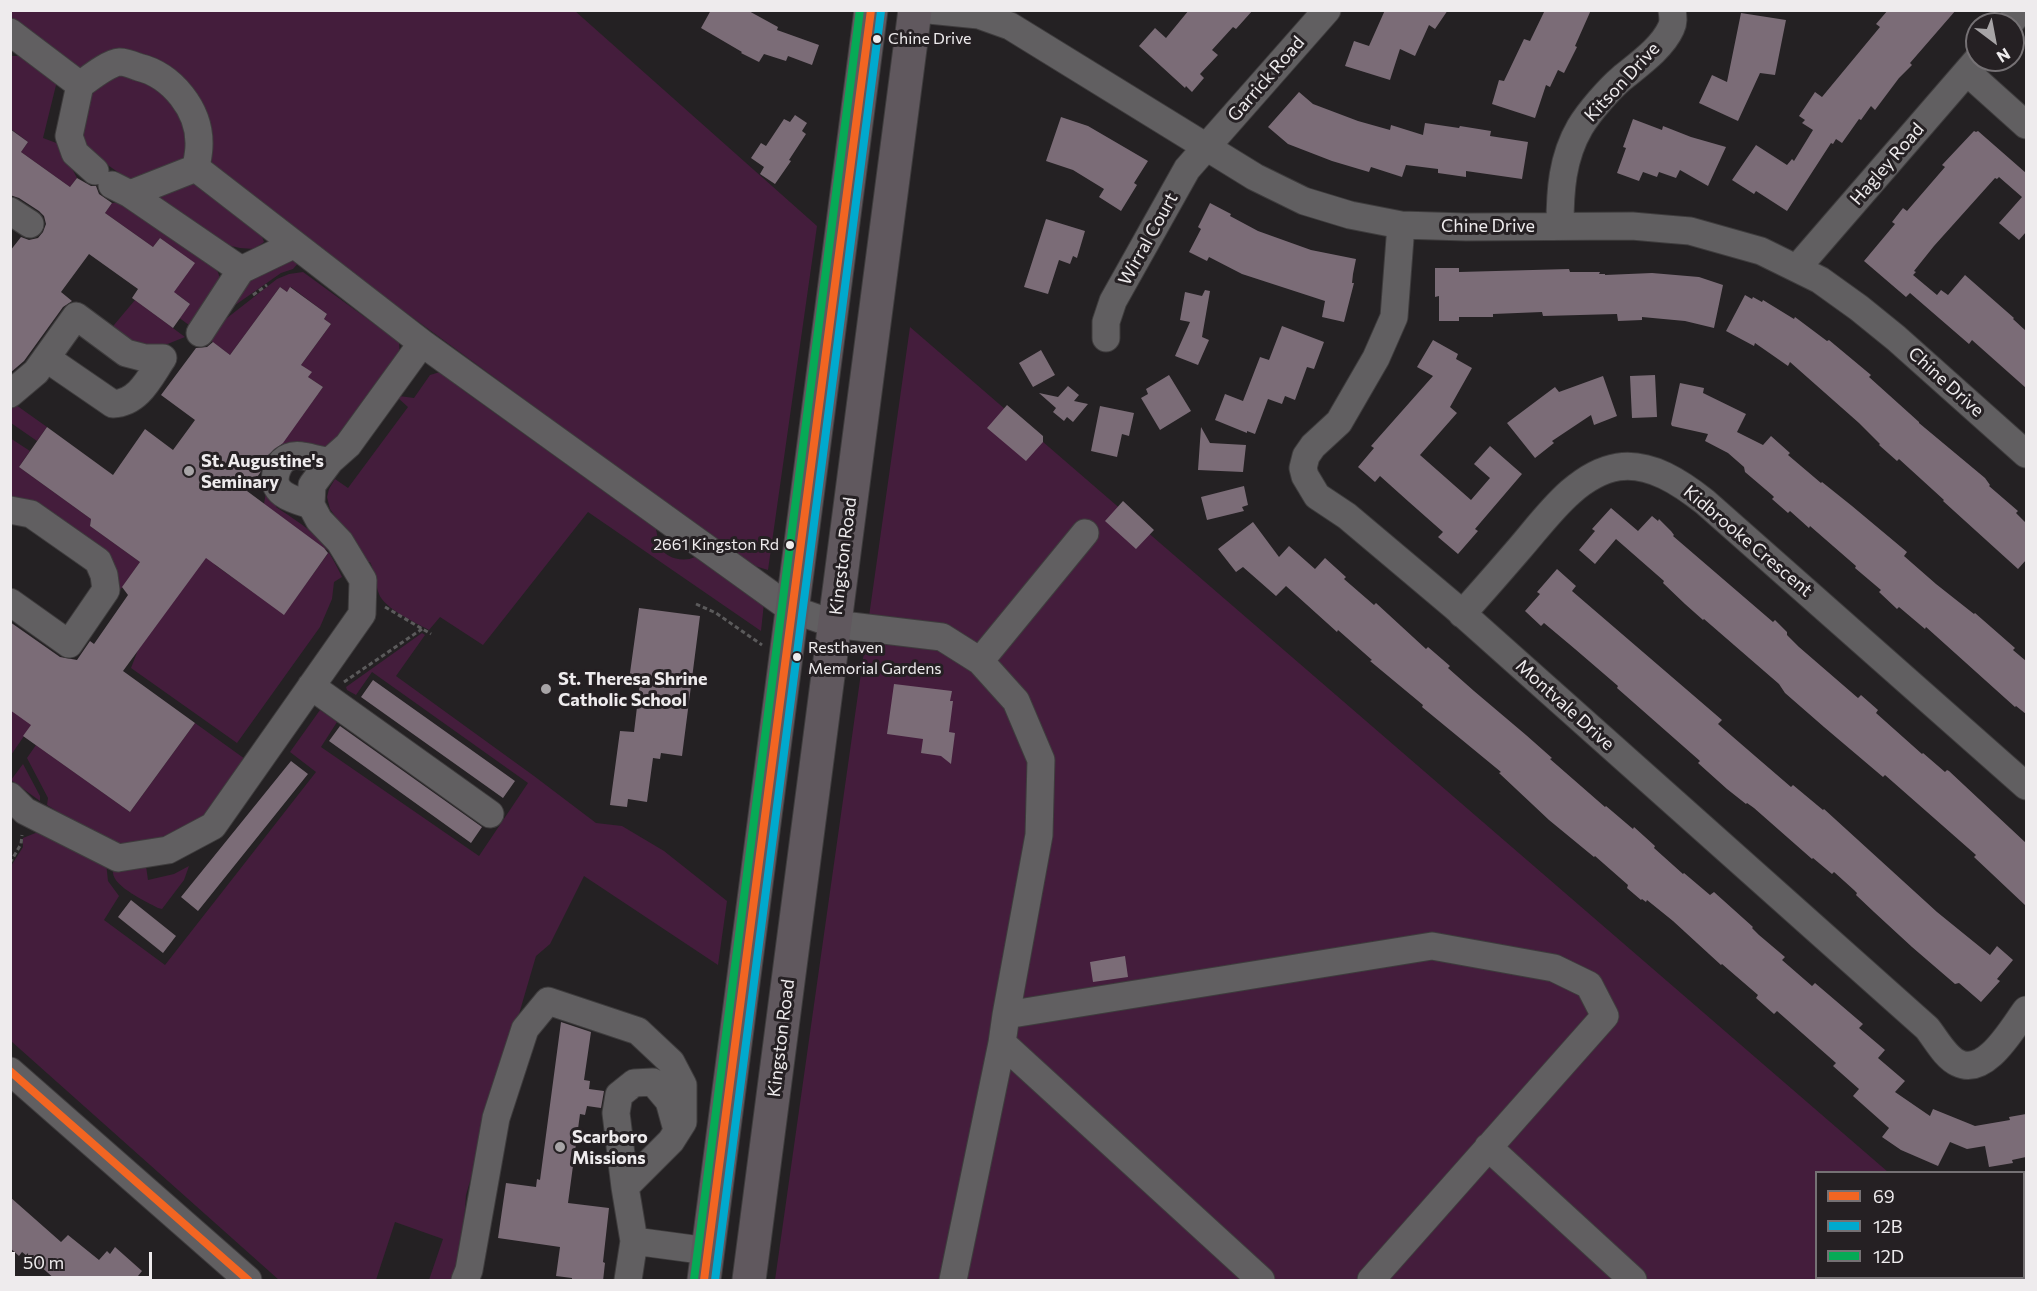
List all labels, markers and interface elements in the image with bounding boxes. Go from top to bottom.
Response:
north arrow [1965,12,2025,72]
place label: Chine Drive [888,29,972,49]
street label: Garrick Road [1223,32,1309,126]
marker: Chine Drive [871,33,883,45]
street label: Kitson Drive [1580,38,1664,126]
text: N [1994,45,2014,67]
street label: Hagley Road [1846,119,1928,209]
street label: Wirral Court [1114,189,1182,289]
street label: Chine Drive [1441,215,1535,237]
street label: Chine Drive [1904,343,1988,421]
place label: St. Augustine's Seminary [201,450,324,492]
marker: St. Augustine's Seminary [182,464,196,478]
street label: Kidbrooke Crescent [1679,481,1817,601]
street label: Kingston Road [825,496,861,616]
place label: 2661 Kingston Rd [653,535,779,555]
marker: 2661 Kingston Rd [784,539,796,551]
place label: Resthaven Memorial Gardens [808,638,942,676]
marker: Resthaven Memorial Gardens [791,651,803,663]
street label: Montvale Drive [1511,655,1619,755]
place label: St. Theresa Shrine Catholic School [558,668,707,710]
marker: St. Theresa Shrine Catholic School [539,682,553,696]
street label: Kingston Road [763,978,799,1098]
place label: Scarboro Missions [572,1126,648,1168]
marker: Scarboro Missions [553,1140,567,1154]
legend [1815,1171,2025,1279]
text: 69 [1873,1185,1895,1207]
text: 12B [1873,1215,1902,1237]
scale bar [15,1240,154,1278]
text: 12D [1873,1245,1904,1267]
text: 50 m [23,1251,64,1273]

